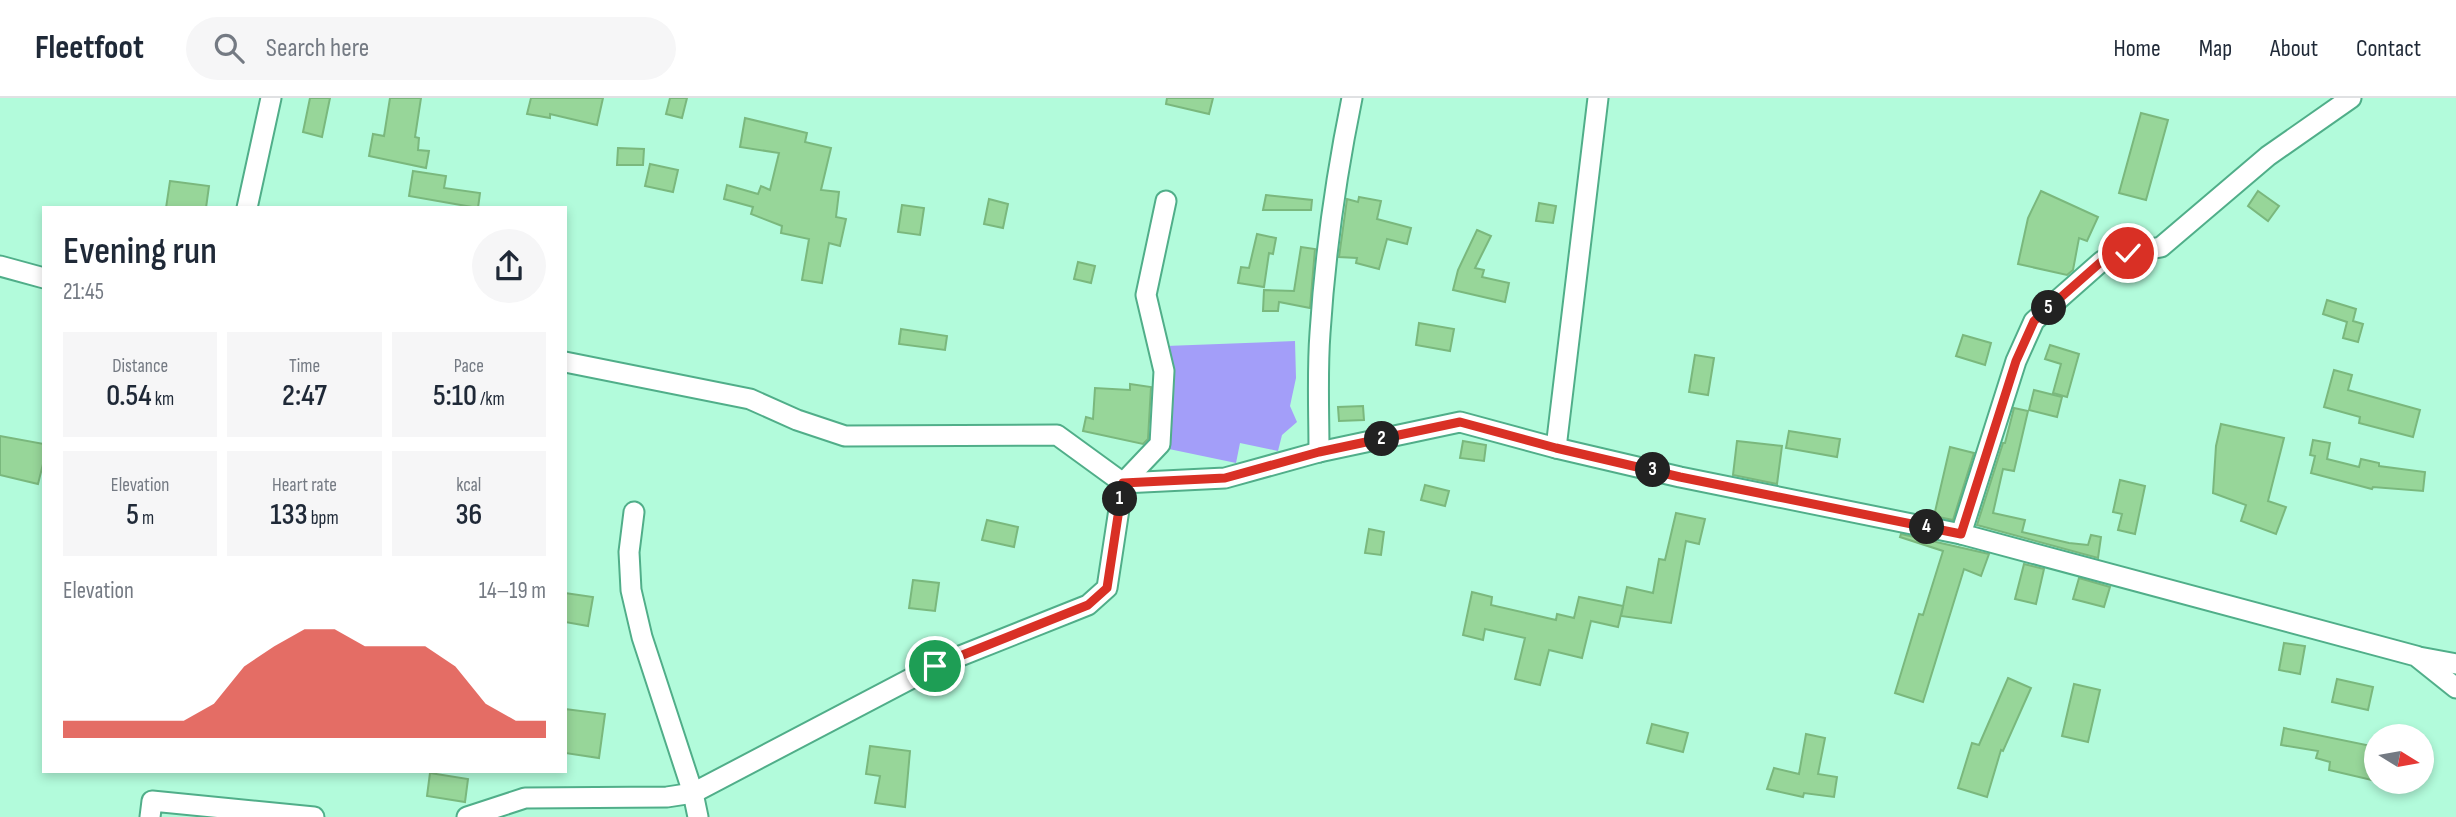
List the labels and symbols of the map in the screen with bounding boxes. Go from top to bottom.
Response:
pin [2098,223,2158,283]
pin: 5 [2032,290,2066,326]
pin: 2 [1364,422,1400,456]
pin: 3 [1636,452,1670,488]
pin: 1 [1102,482,1138,516]
pin: 4 [1910,510,1944,544]
pin [905,636,965,696]
north arrow [2364,724,2434,794]

